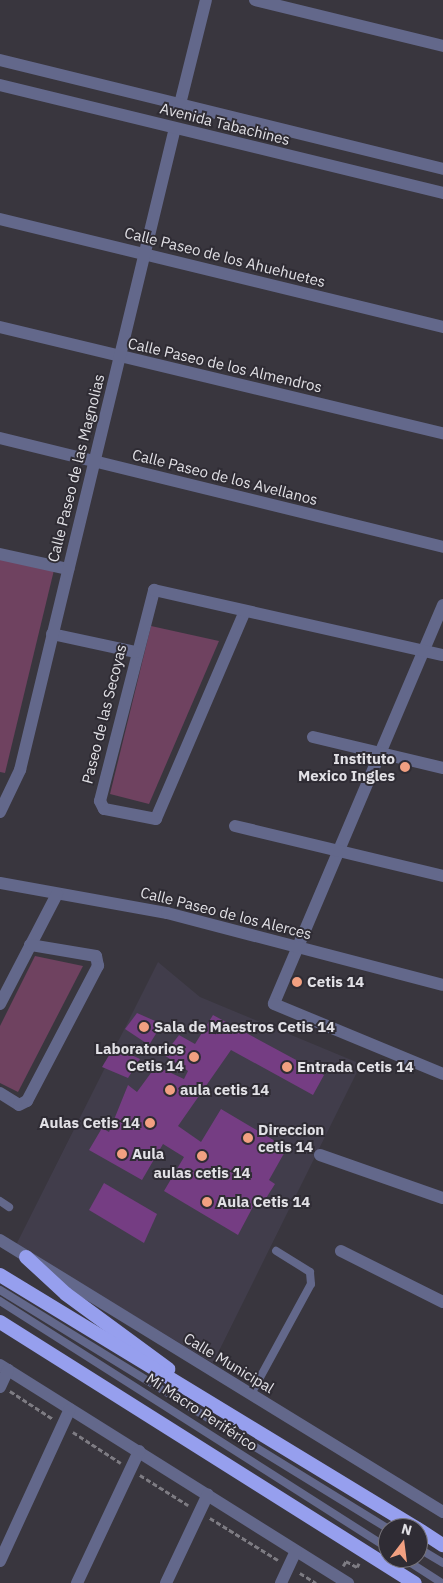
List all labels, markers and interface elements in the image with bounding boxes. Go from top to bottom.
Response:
street label: Avenida Tabachines [158,99,292,149]
street label: Calle Paseo de los Ahuehuetes [123,223,327,291]
street label: Calle Paseo de los Almendros [126,334,324,396]
street label: Calle Paseo de las Magnolias [44,372,108,564]
street label: Calle Paseo de los Avellanos [130,445,320,509]
street label: Paseo de las Secoyas [78,642,130,786]
place label: Instituto Mexico Ingles [298,749,395,784]
marker: Instituto Mexico Ingles [399,761,411,773]
street label: Calle Paseo de los Alerces [139,883,313,943]
place label: Cetis 14 [307,973,364,991]
marker: Cetis 14 [291,976,303,988]
place label: Sala de Maestros Cetis 14 [154,1018,335,1036]
marker: Sala de Maestros Cetis 14 [138,1021,150,1033]
place label: Laboratorios Cetis 14 [95,1039,184,1074]
marker: Laboratorios Cetis 14 [188,1051,200,1063]
place label: Entrada Cetis 14 [297,1058,414,1076]
marker: Entrada Cetis 14 [281,1061,293,1073]
place label: aula cetis 14 [180,1081,269,1099]
marker: aula cetis 14 [164,1084,176,1096]
place label: Aulas Cetis 14 [39,1114,140,1132]
marker: Aulas Cetis 14 [144,1117,156,1129]
place label: Direccion cetis 14 [258,1120,324,1155]
marker: Direccion cetis 14 [242,1132,254,1144]
place label: Aula [132,1145,164,1163]
marker: Aula [116,1148,128,1160]
marker: aulas cetis 14 [196,1150,208,1162]
place label: aulas cetis 14 [154,1164,250,1182]
place label: Aula Cetis 14 [217,1193,310,1211]
marker: Aula Cetis 14 [201,1196,213,1208]
street label: Calle Municipal [181,1329,277,1397]
street label: Mi Macro Periférico [143,1369,261,1455]
north arrow [378,1518,428,1568]
text: N [399,1519,414,1539]

